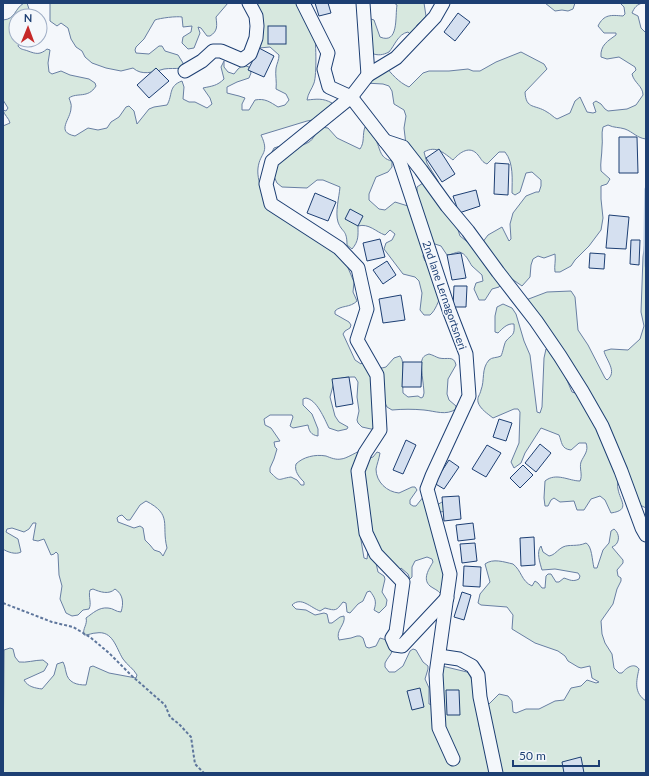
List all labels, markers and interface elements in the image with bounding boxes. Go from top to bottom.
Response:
north arrow [8,8,48,48]
text: N [24,11,33,24]
street label: 2nd lane Lernagortsneri [420,239,470,351]
scale bar [513,742,599,768]
text: 50 m [519,748,546,763]

